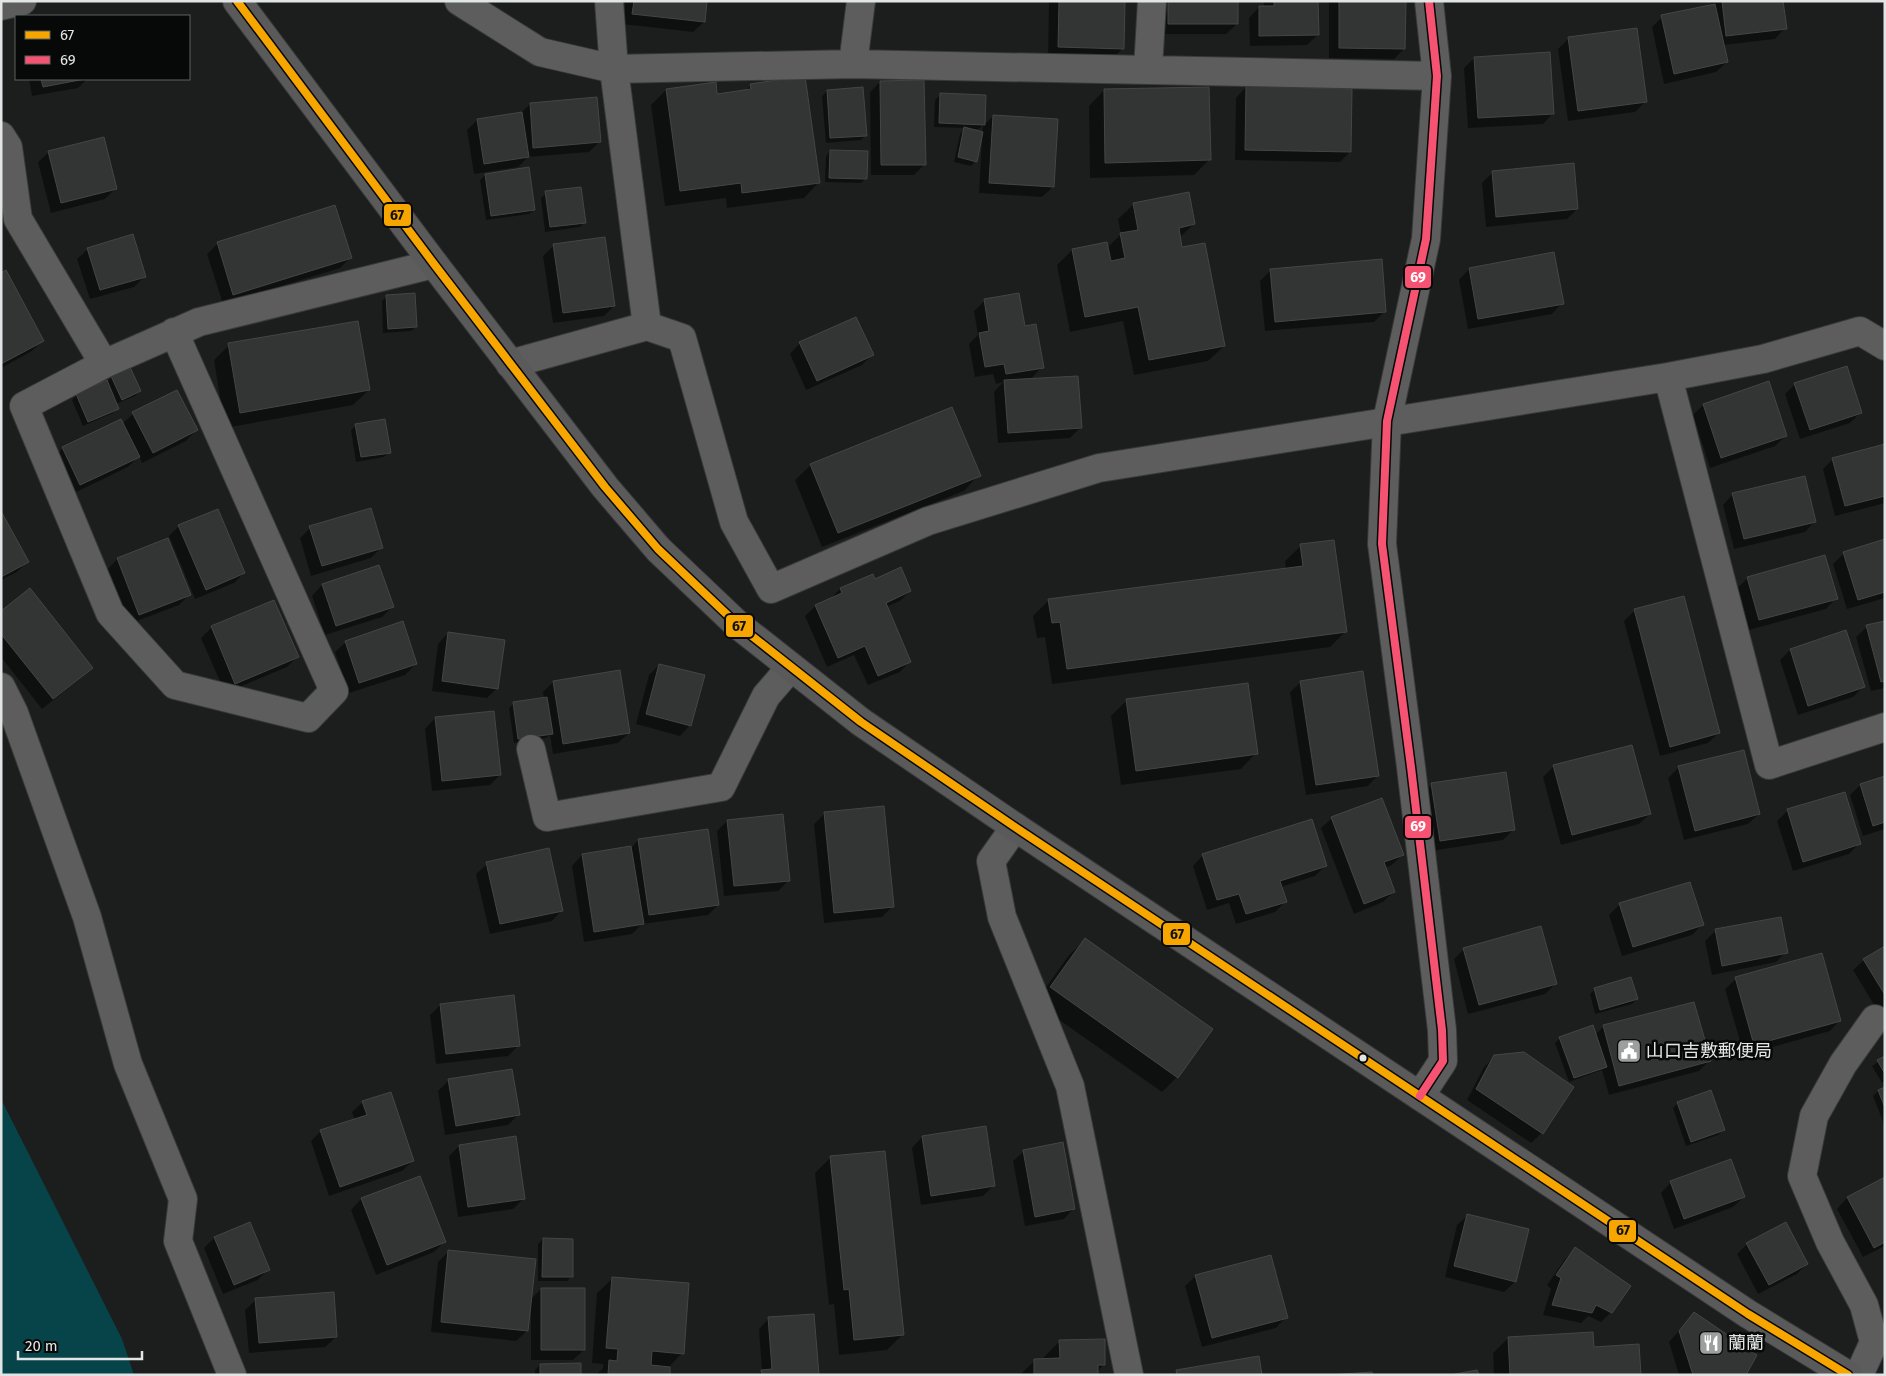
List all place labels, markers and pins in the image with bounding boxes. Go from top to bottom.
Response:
public building icon: 山口吉敷郵便局 [1616,1038,1642,1064]
place label: 山口吉敷郵便局 [1646,1040,1772,1062]
unlabelled marker [1358,1053,1368,1063]
restaurant icon: 蘭蘭 [1698,1330,1724,1356]
place label: 蘭蘭 [1728,1332,1764,1354]

